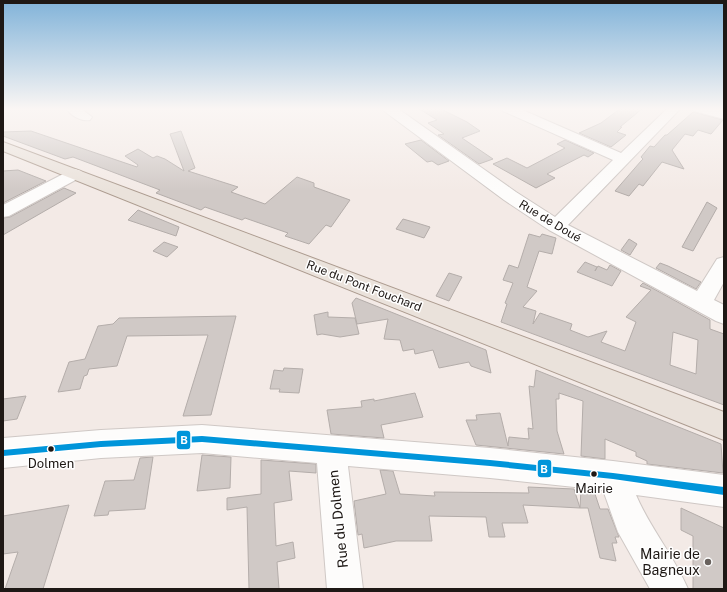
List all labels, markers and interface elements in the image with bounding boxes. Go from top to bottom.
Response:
street label: Rue de Doué [516,197,584,245]
street label: Rue du Pont Fouchard [304,258,424,314]
line badge: B [176,430,191,450]
text: B [180,434,188,446]
marker: Dolmen [46,444,56,454]
place label: Dolmen [28,456,74,471]
line badge: B [537,459,552,478]
text: B [540,463,548,475]
street label: Rue du Dolmen [325,469,351,569]
marker: Mairie [589,469,599,479]
place label: Mairie [575,481,613,496]
place label: Mairie de Bagneux [640,546,700,578]
marker: Mairie de Bagneux [703,557,713,567]

